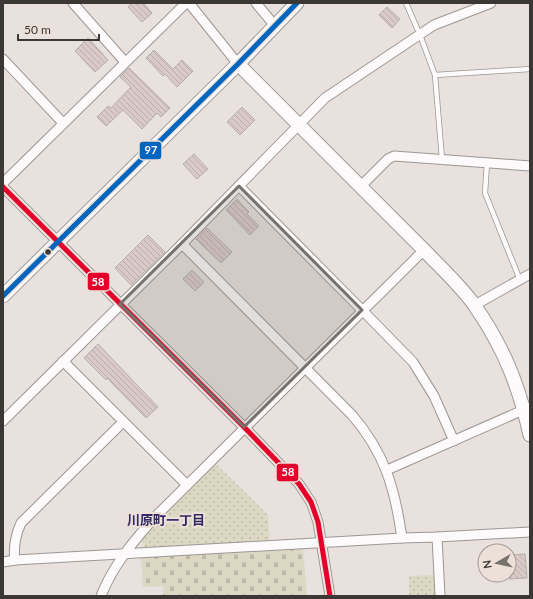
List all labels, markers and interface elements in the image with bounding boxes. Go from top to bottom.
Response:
scale bar [18,16,99,42]
text: 50 m [24,22,51,37]
line badge: 97 [139,141,162,160]
text: 97 [145,143,157,156]
unlabelled marker [43,247,53,257]
line badge: 58 [87,272,110,291]
text: 58 [92,275,104,288]
line badge: 58 [276,463,299,482]
text: 58 [282,465,294,478]
district label: 川原町一丁目 [127,512,205,528]
north arrow [477,543,517,583]
text: N [480,559,494,570]

